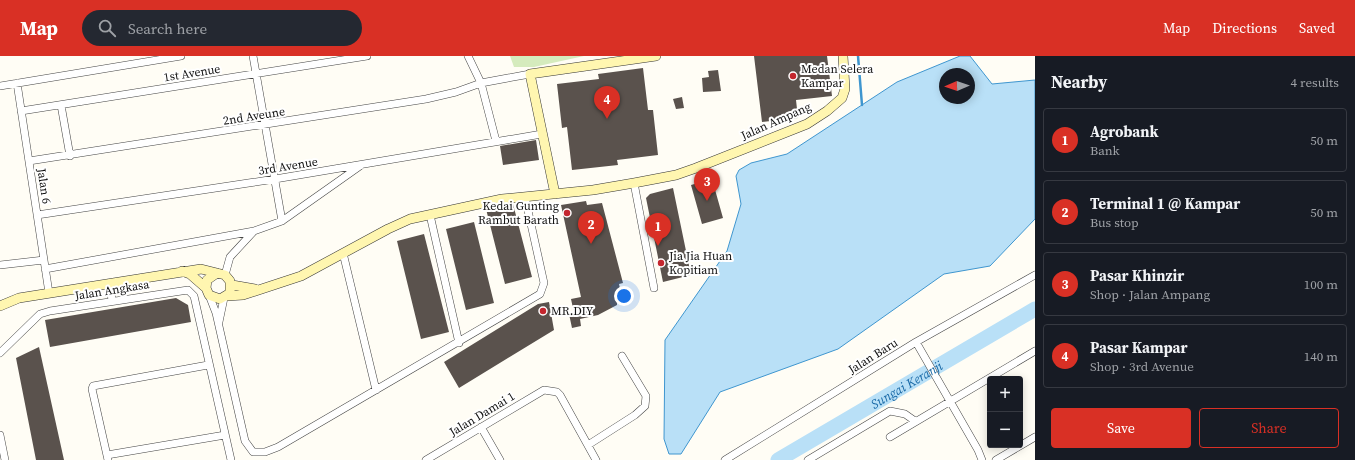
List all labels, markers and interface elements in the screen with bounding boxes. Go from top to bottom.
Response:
search box [82,10,362,46]
text: Map [20,15,58,41]
icon: search [96,17,118,39]
text: Search here [128,18,207,39]
text: Map [1163,18,1190,38]
text: Directions [1212,18,1277,38]
text: Saved [1299,18,1335,38]
street label: 1st Avenue [162,61,222,85]
place label: Medan Selera Kampar [801,61,874,91]
north arrow [939,68,975,104]
text: Nearby [1051,70,1107,94]
marker: Medan Selera Kampar [788,71,798,81]
text: 4 results [1291,74,1339,91]
pin: 4 [594,86,620,119]
street label: Jalan Ampang [738,98,814,144]
street label: 2nd Aveune [222,103,286,129]
text: Agrobank [1090,121,1159,142]
text: 1 [1061,132,1069,149]
text: 50 m [1310,132,1338,149]
text: Bank [1090,142,1120,159]
street label: 3rd Avenue [257,153,319,179]
street label: Jalan 6 [33,166,55,205]
pin: 3 [694,168,720,201]
text: Terminal 1 @ Kampar [1090,193,1240,214]
place label: Kedai Gunting Rambut Barath [478,198,559,228]
text: 2 [1061,204,1069,221]
text: 50 m [1310,204,1338,221]
marker: Kedai Gunting Rambut Barath [562,208,572,218]
pin: 2 [578,211,604,244]
pin: 1 [645,213,671,246]
text: Bus stop [1090,214,1139,231]
place label: Jia Jia Huan Kopitiam [668,248,732,278]
marker: Jia Jia Huan Kopitiam [656,258,666,268]
text: Pasar Khinzir [1090,265,1184,286]
street label: Jalan Angkasa [73,276,151,304]
text: 3 [1061,276,1069,293]
text: 100 m [1304,276,1338,293]
your location [614,286,634,306]
text: Shop · Jalan Ampang [1090,286,1210,303]
place label: MR.DIY [551,303,594,319]
marker: MR.DIY [538,306,548,316]
street label: Jalan Baru [844,335,901,378]
text: Pasar Kampar [1090,337,1187,358]
text: 4 [1061,348,1069,365]
text: 140 m [1304,348,1338,365]
water label: Sungai Keranji [867,357,946,412]
text: Shop · 3rd Avenue [1090,358,1194,375]
map controls [987,376,1023,448]
button: + [987,376,1023,412]
street label: Jalan Damai 1 [445,388,518,440]
button: Save [1051,408,1191,448]
button: Share [1199,408,1339,448]
button: − [987,412,1023,448]

